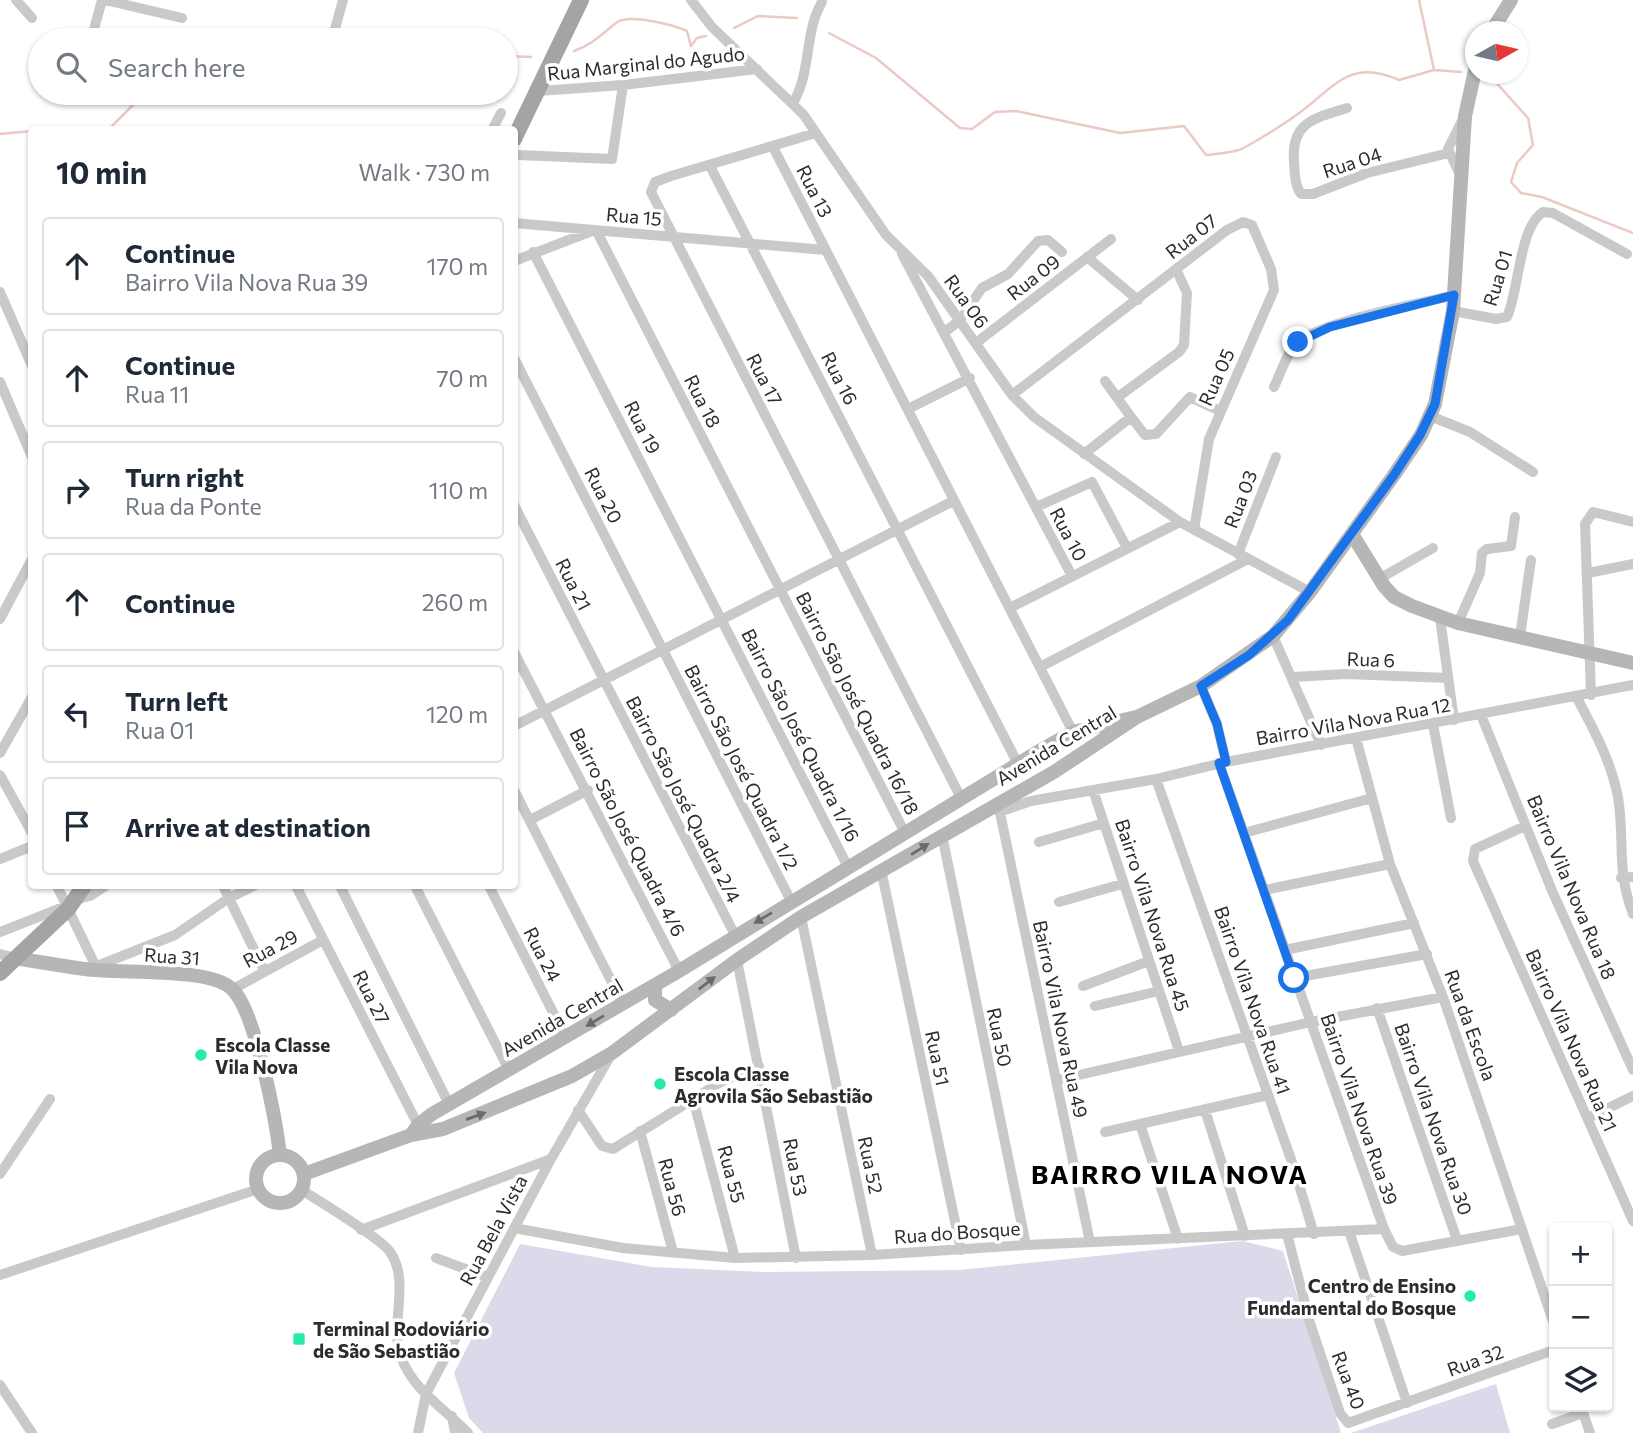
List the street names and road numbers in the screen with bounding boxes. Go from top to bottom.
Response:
street label: Rua Marginal do Agudo [546,41,746,85]
street label: Rua 04 [1320,142,1384,182]
street label: Rua 13 [792,161,838,221]
street label: Rua 15 [605,202,663,230]
street label: Rua 07 [1161,209,1221,263]
street label: Rua 01 [1478,247,1516,309]
street label: Rua 09 [1002,249,1064,305]
street label: Rua 06 [940,270,994,332]
street label: Rua 05 [1193,345,1239,409]
street label: Rua 16 [817,348,863,408]
street label: Rua 17 [742,349,788,409]
street label: Rua 18 [680,371,726,431]
street label: Rua 19 [620,397,666,457]
street label: Rua 20 [580,463,628,527]
street label: Rua 03 [1219,467,1261,531]
street label: Rua 10 [1045,503,1093,565]
street label: Rua 21 [551,554,597,614]
street label: Bairro São José Quadra 16/18 [792,588,924,818]
street label: Bairro São José Quadra 1/16 [737,625,865,845]
street label: Rua 6 [1346,647,1396,671]
street label: Bairro São José Quadra 1/2 [680,661,804,873]
street label: Bairro São José Quadra 2/4 [622,692,746,906]
street label: Bairro Vila Nova Rua 12 [1254,693,1452,749]
street label: Avenida Central [992,700,1120,790]
street label: Bairro São José Quadra 4/6 [565,724,691,940]
street label: Bairro Vila Nova Rua 18 [1523,791,1621,983]
street label: Bairro Vila Nova Rua 45 [1111,816,1195,1014]
street label: Bairro Vila Nova Rua 41 [1210,903,1296,1097]
street label: Bairro Vila Nova Rua 49 [1029,918,1093,1120]
street label: Rua 24 [519,923,567,985]
street label: Rua 29 [239,924,301,972]
street label: Rua 31 [143,943,201,969]
street label: Bairro Vila Nova Rua 21 [1521,945,1623,1135]
street label: Rua 27 [349,966,395,1028]
street label: Rua da Escola [1440,966,1502,1084]
street label: Avenida Central [497,973,627,1061]
street label: Rua 50 [982,1005,1018,1069]
street label: Bairro Vila Nova Rua 39 [1316,1010,1404,1208]
street label: Bairro Vila Nova Rua 30 [1390,1020,1478,1218]
street label: Rua 51 [921,1028,955,1088]
street label: Rua 52 [854,1134,888,1196]
street label: Rua 53 [779,1136,813,1198]
street label: Rua 55 [713,1143,751,1205]
street label: Rua 56 [654,1155,692,1219]
street label: Rua Bela Vista [454,1171,532,1289]
street label: Rua do Bosque [893,1216,1021,1248]
street label: Rua 32 [1444,1339,1506,1381]
street label: Rua 40 [1327,1348,1371,1412]

